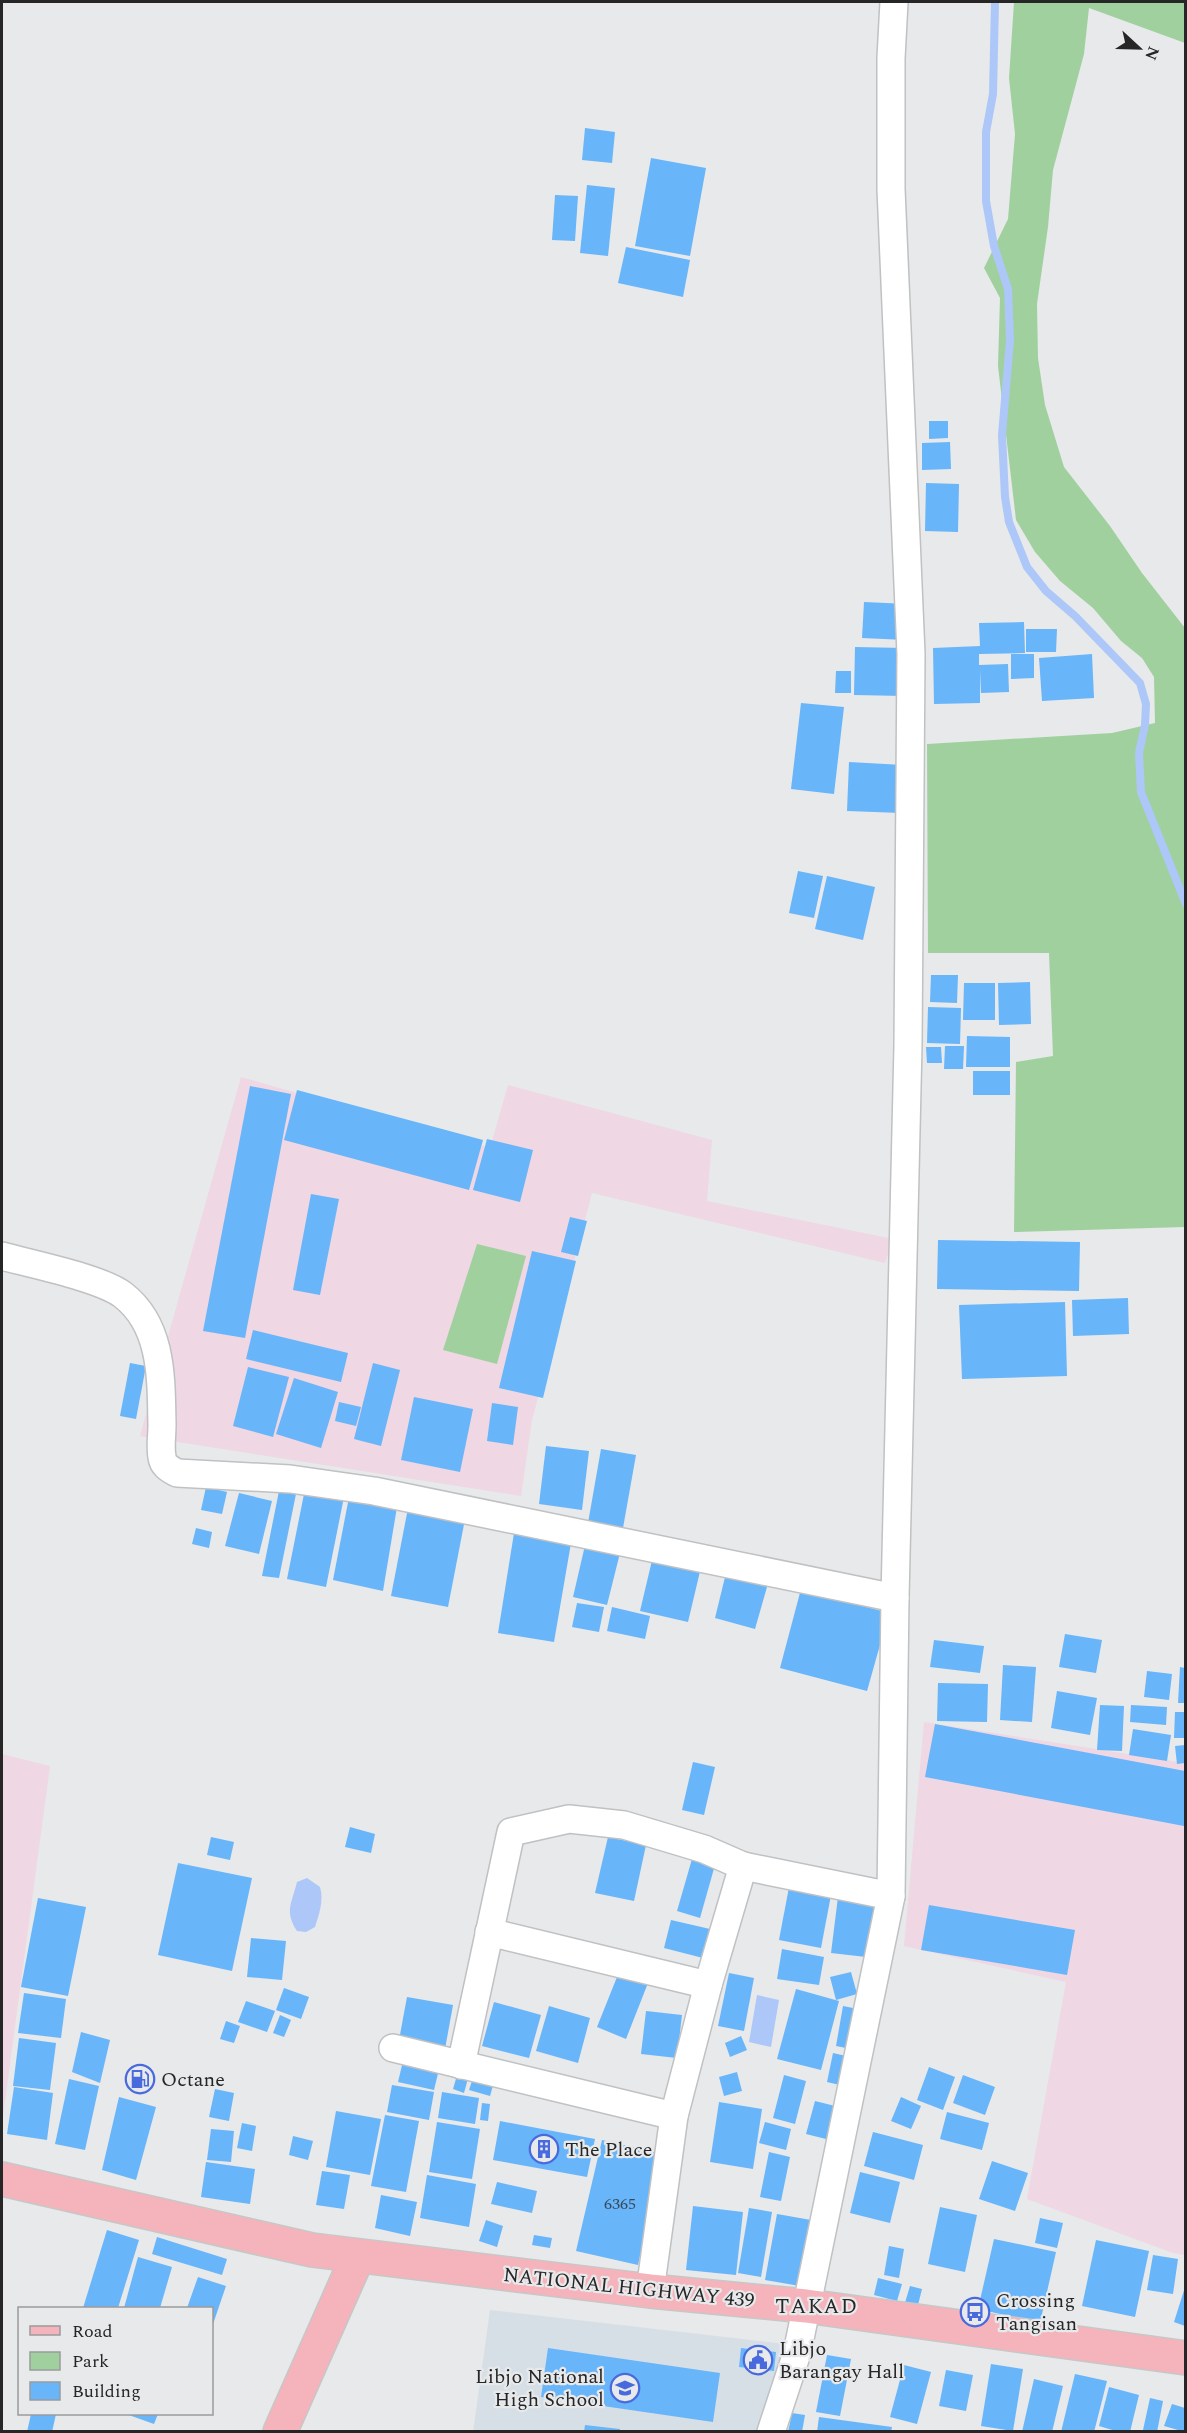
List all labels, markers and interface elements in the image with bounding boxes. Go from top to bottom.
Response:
north arrow [1109,18,1169,78]
text: N [1138,43,1166,64]
fuel station icon: Octane [124,2063,156,2095]
place label: Octane [161,2065,225,2095]
building icon: The Place [528,2133,560,2165]
place label: The Place [565,2135,652,2165]
house number: 6365 [604,2192,636,2216]
street label: NATIONAL HIGHWAY 439 [502,2260,756,2316]
place label: Crossing Tangisan [996,2286,1077,2339]
district label: TAKAD [775,2291,859,2323]
bus stop icon: Crossing Tangisan [959,2296,991,2328]
legend [18,2307,213,2415]
text: Road [72,2318,113,2345]
place label: Libjo Barangay Hall [779,2334,904,2387]
public building icon: Libjo Barangay Hall [742,2344,774,2376]
text: Park [72,2348,109,2375]
place label: Libjo National High School [475,2362,604,2415]
school or university icon: Libjo National High School [609,2372,641,2404]
text: Building [72,2378,141,2405]

